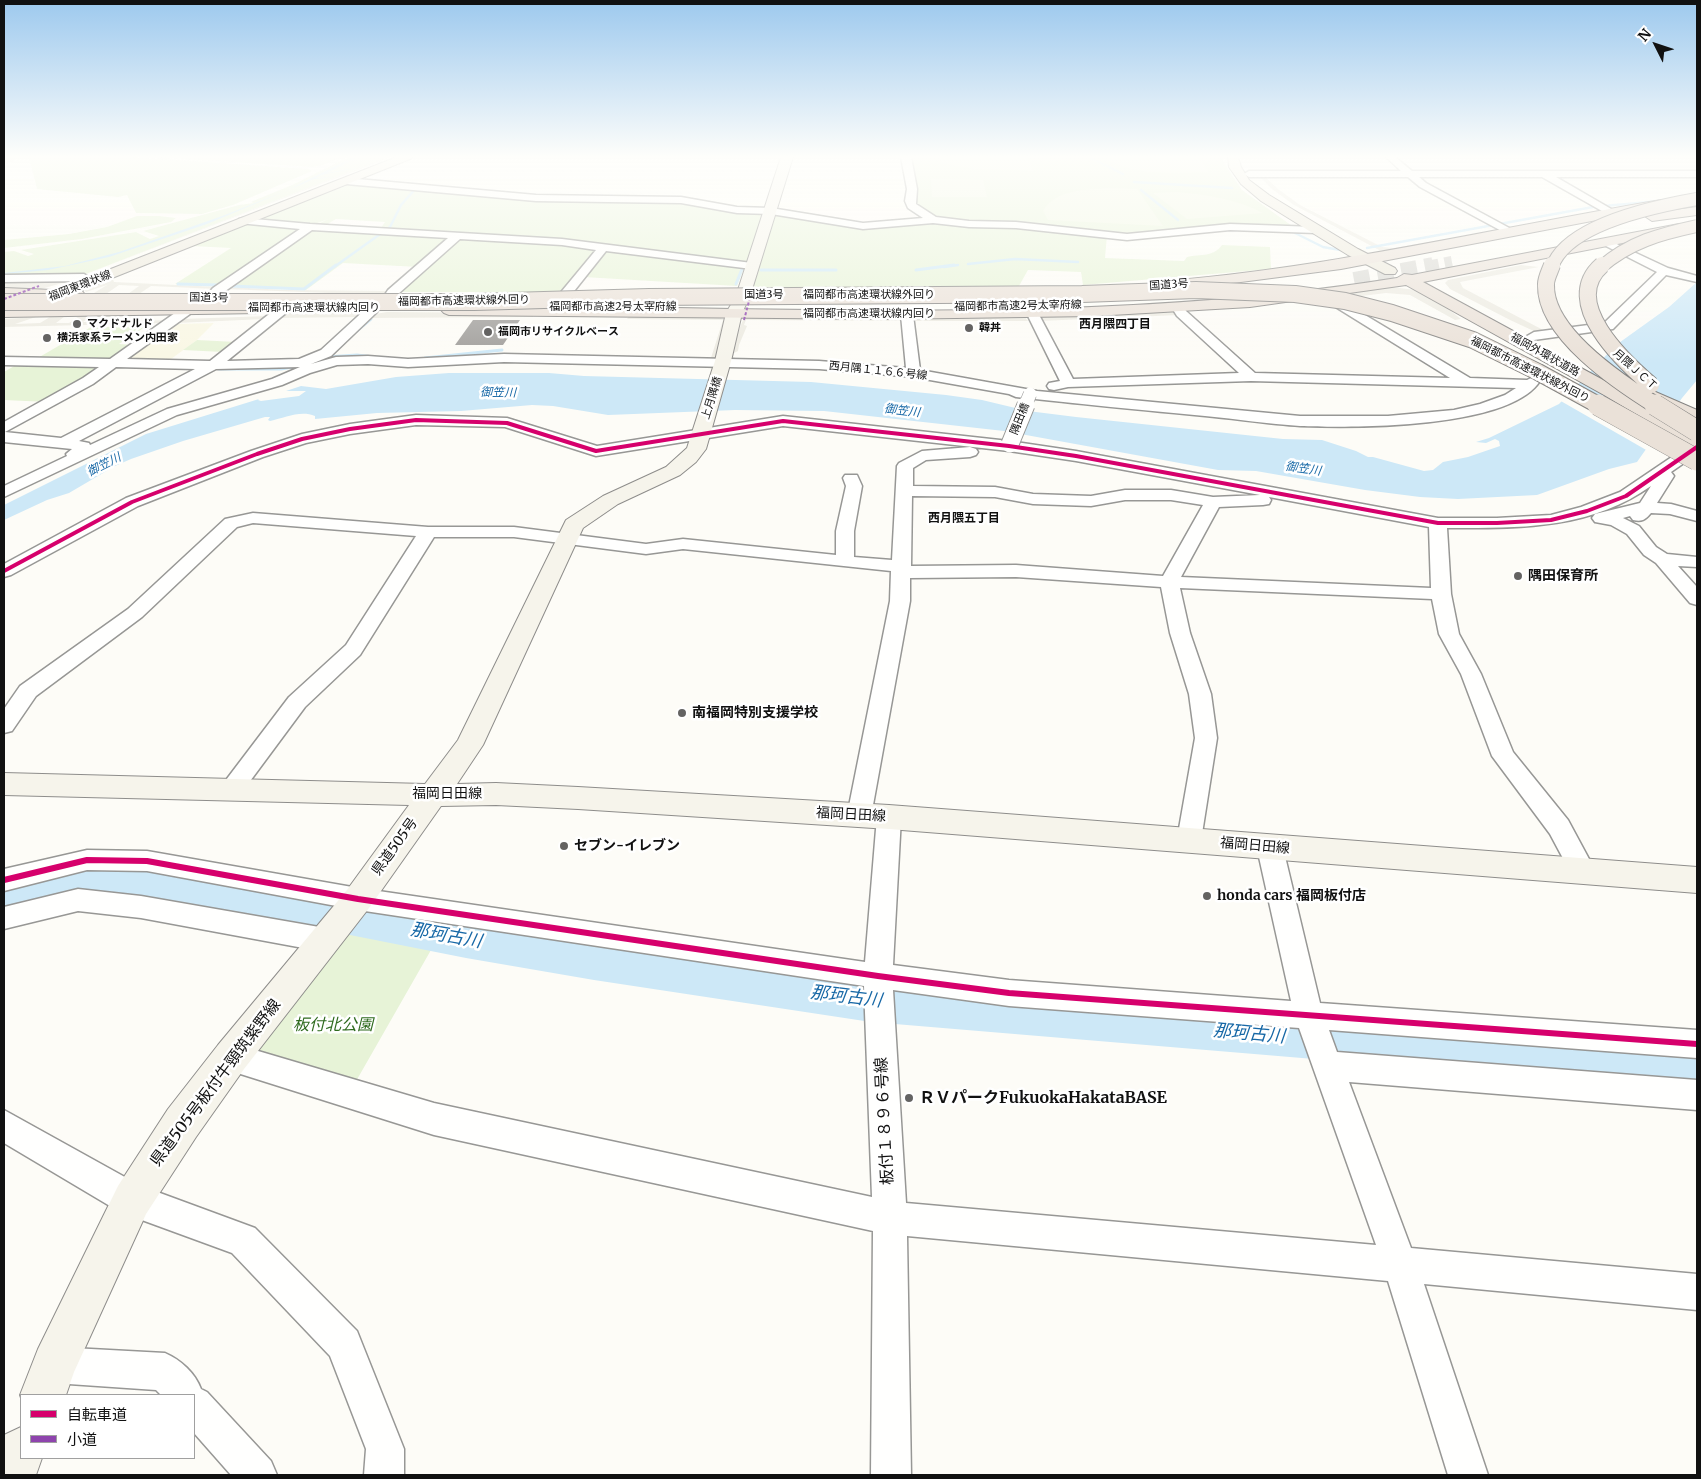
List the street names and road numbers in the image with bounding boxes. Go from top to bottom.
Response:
street label: 福岡東環状線 [47,268,113,304]
street label: 国道3号 [1149,277,1189,293]
street label: 国道3号 [744,288,784,302]
street label: 福岡都市高速環状線外回り [803,288,935,302]
street label: 国道3号 [189,291,229,305]
street label: 福岡都市高速環状線外回り [398,293,530,309]
street label: 福岡都市高速2号太宰府線 [954,298,1082,314]
street label: 福岡都市高速2号太宰府線 [549,300,677,314]
street label: 福岡都市高速環状線内回り [248,301,380,315]
street label: 福岡都市高速環状線内回り [803,307,935,321]
street label: 福岡外環状道路 [1508,331,1582,379]
street label: 福岡都市高速環状線外回り [1468,334,1592,406]
street label: 月隈ＪＣＴ [1610,347,1660,393]
street label: 西月隅１１６６号線 [828,359,928,383]
street label: 上月隅橋 [699,375,725,421]
street label: 隅田橋 [1008,401,1032,437]
street label: 福岡日田線 [412,786,482,802]
street label: 福岡日田線 [816,805,886,825]
street label: 県道505号 [369,815,421,879]
street label: 福岡日田線 [1219,835,1291,857]
street label: 県道505号板付牛頸筑紫野線 [147,996,285,1170]
street label: 板付１８９６号線 [872,1057,898,1185]

